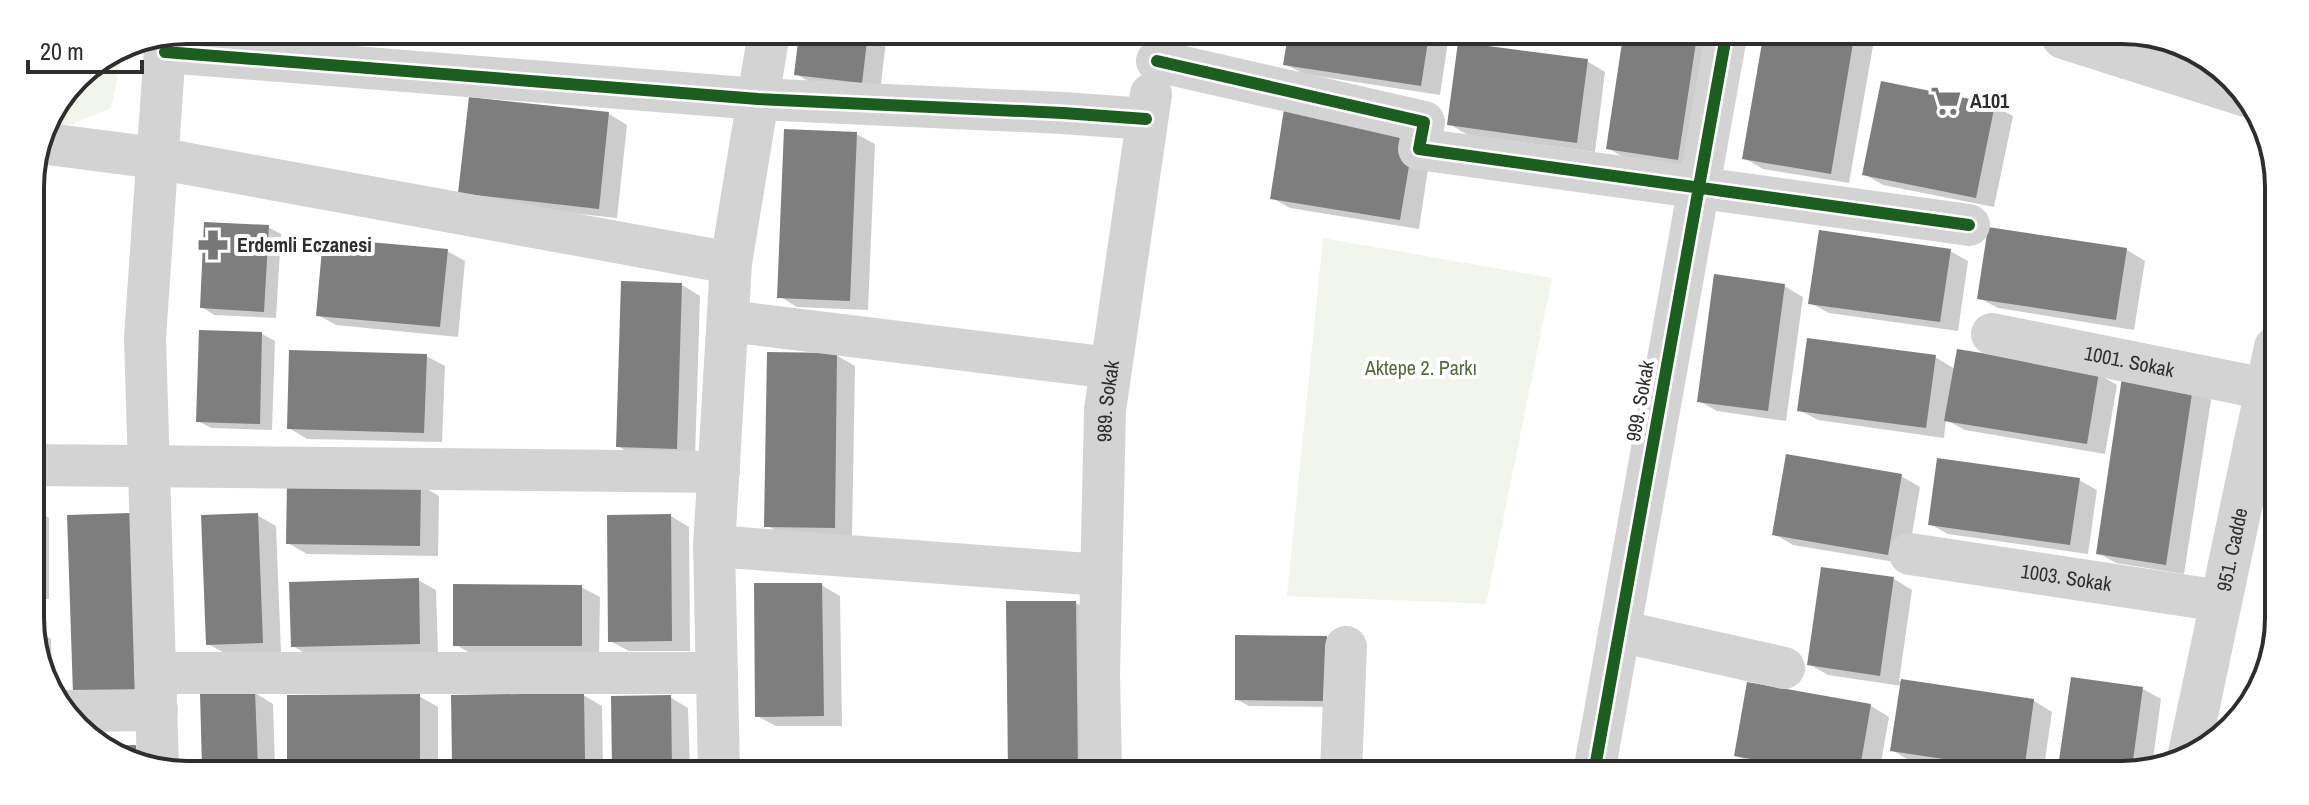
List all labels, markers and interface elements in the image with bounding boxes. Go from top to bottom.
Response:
scale bar [28,24,142,74]
text: 20 m [40,35,84,67]
supermarket icon: A101 [1929,84,1963,118]
place label: A101 [1970,87,2010,114]
pharmacy icon: Erdemli Eczanesi [196,228,230,262]
place label: Erdemli Eczanesi [237,231,372,258]
street label: 1001. Sokak [2082,339,2178,383]
park label: Aktepe 2. Parkı [1364,354,1477,381]
street label: 999. Sokak [1619,357,1660,444]
street label: 989. Sokak [1090,358,1125,442]
street label: 951. Cadde [2210,505,2254,594]
street label: 1003. Sokak [2019,557,2114,597]

